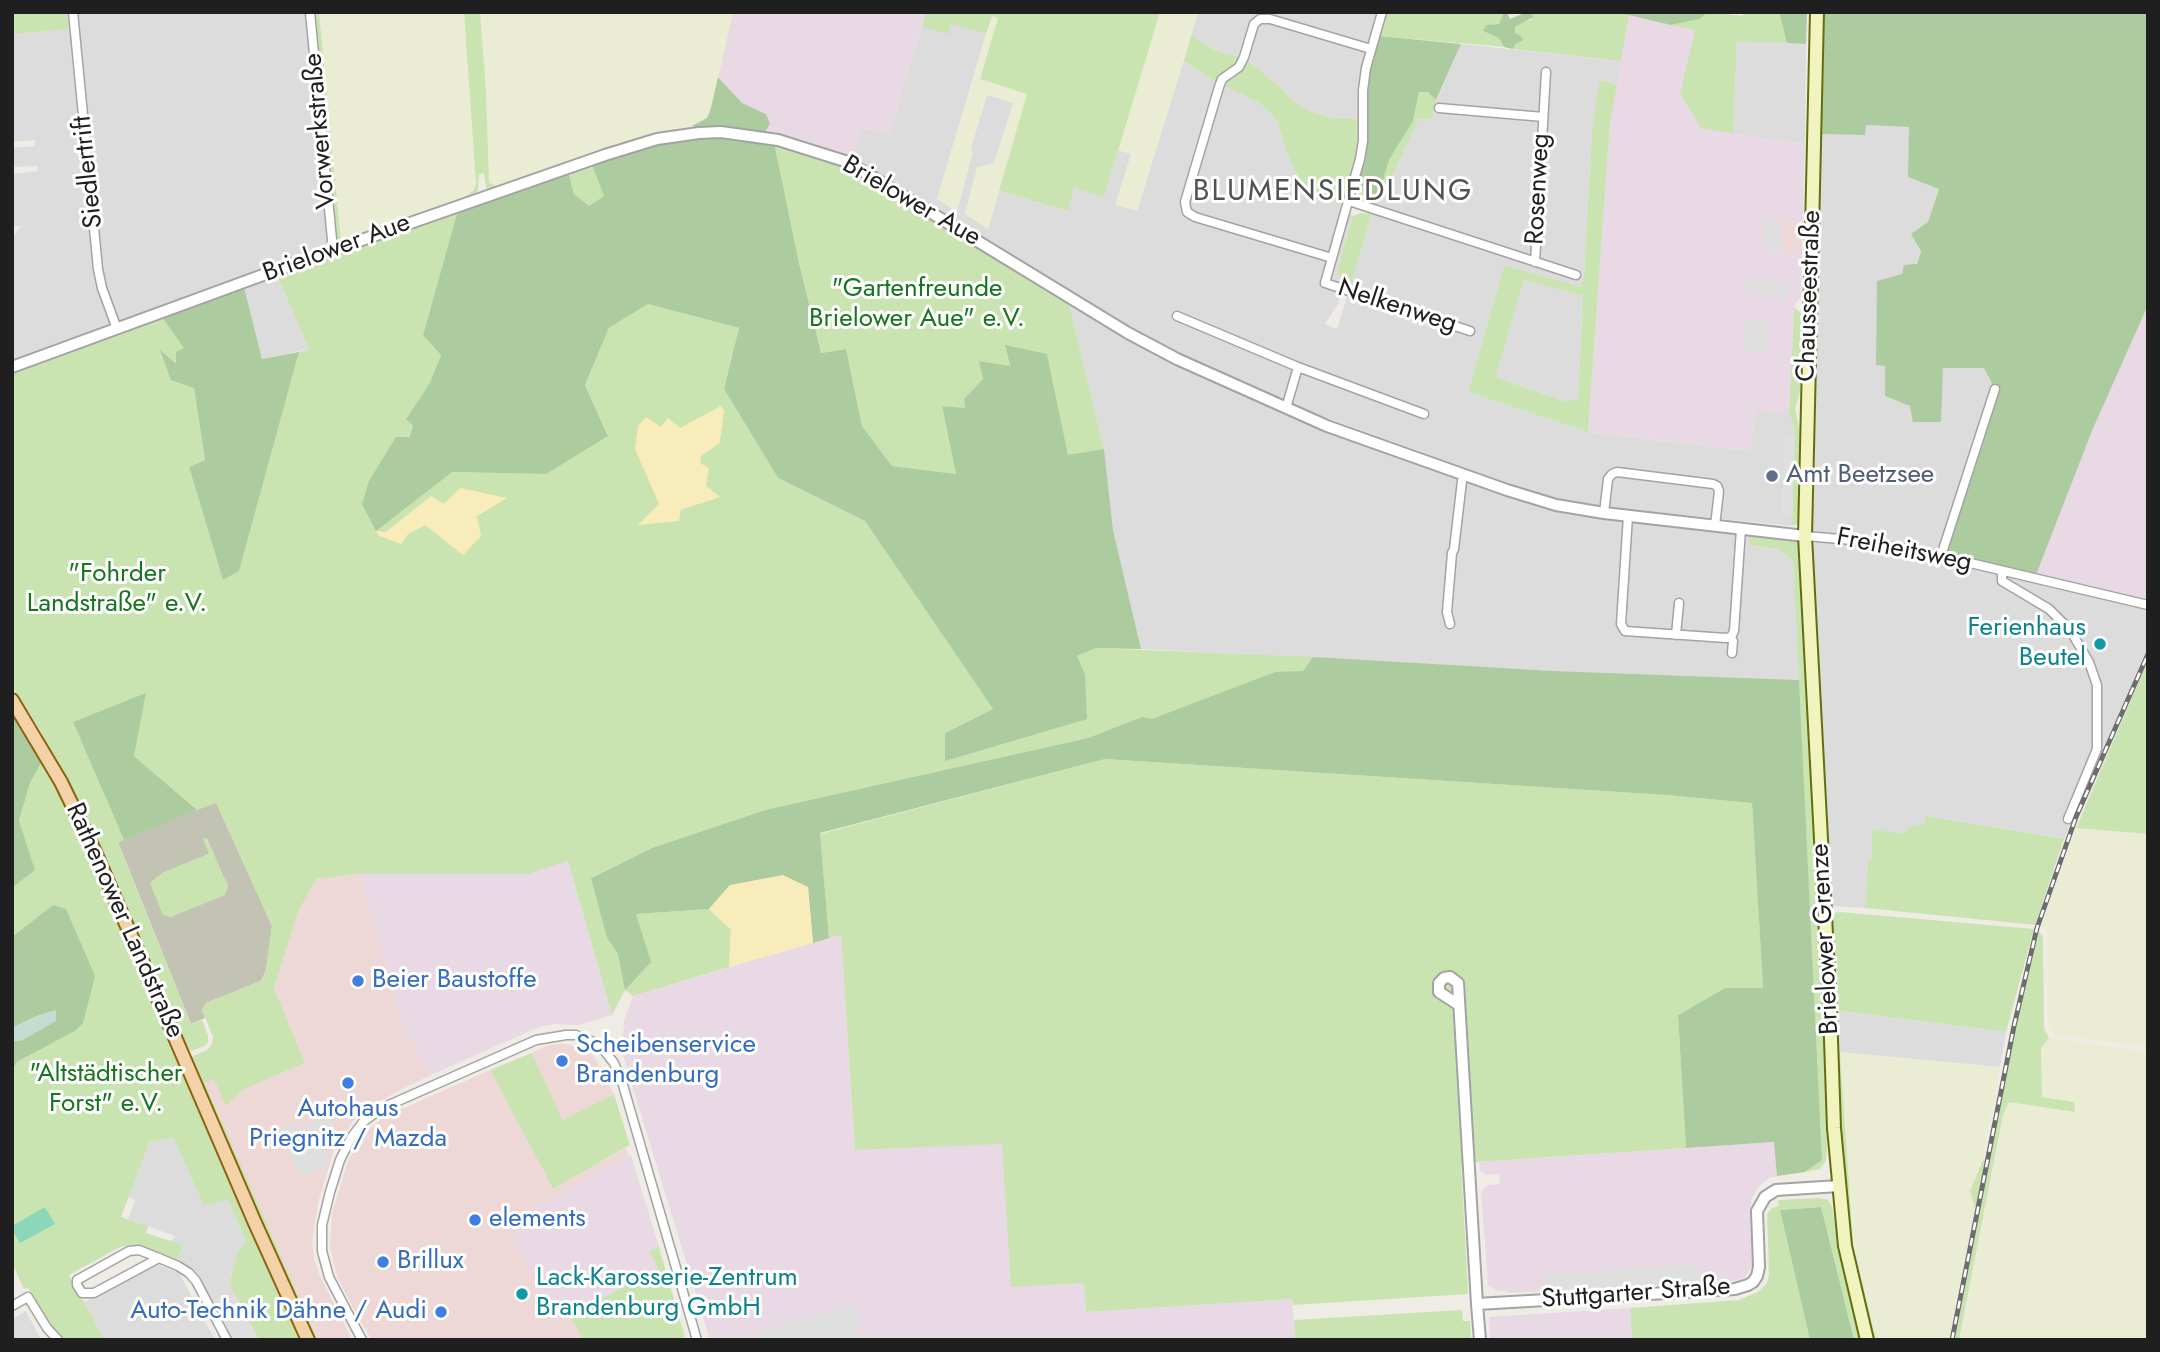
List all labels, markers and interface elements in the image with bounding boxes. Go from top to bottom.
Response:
street label: Vorwerkstraße [299,52,343,210]
street label: Siedlertrift [68,114,110,230]
street label: Rosenweg [1520,132,1558,246]
street label: Brielower Aue [836,150,986,254]
district label: BLUMENSIEDLUNG [1194,175,1472,211]
street label: Brielower Aue [259,208,415,290]
street label: Chausseestraße [1791,210,1829,382]
street label: Nelkenweg [1334,273,1460,341]
park label: "Gartenfreunde Brielower Aue" e.V. [809,274,1025,336]
place label: Amt Beetzsee [1786,460,1934,492]
marker: Amt Beetzsee [1764,468,1780,484]
street label: Freiheitsweg [1834,523,1974,579]
park label: "Fohrder Landstraße" e.V. [27,559,207,620]
place label: Ferienhaus Beutel [1967,613,2086,674]
marker: Ferienhaus Beutel [2092,636,2108,652]
street label: Rathenower Landstraße [58,799,190,1043]
street label: Brielower Grenze [1805,843,1847,1035]
place label: Beier Baustoffe [372,965,537,997]
marker: Beier Baustoffe [350,973,366,989]
place label: Scheibenservice Brandenburg [576,1030,756,1092]
marker: Scheibenservice Brandenburg [554,1053,570,1069]
park label: "Altstädtischer Forst" e.V. [29,1059,183,1120]
marker: Autohaus Priegnitz / Mazda [340,1075,356,1091]
place label: Autohaus Priegnitz / Mazda [249,1094,447,1156]
place label: elements [489,1204,586,1236]
marker: elements [467,1212,483,1228]
place label: Brillux [397,1246,464,1278]
marker: Brillux [375,1254,391,1270]
place label: Lack-Karosserie-Zentrum Brandenburg GmbH [536,1263,798,1324]
street label: Stuttgarter Straße [1541,1272,1731,1316]
marker: Lack-Karosserie-Zentrum Brandenburg GmbH [514,1286,530,1302]
place label: Auto-Technik Dähne / Audi [130,1296,427,1328]
marker: Auto-Technik Dähne / Audi [433,1304,449,1320]

